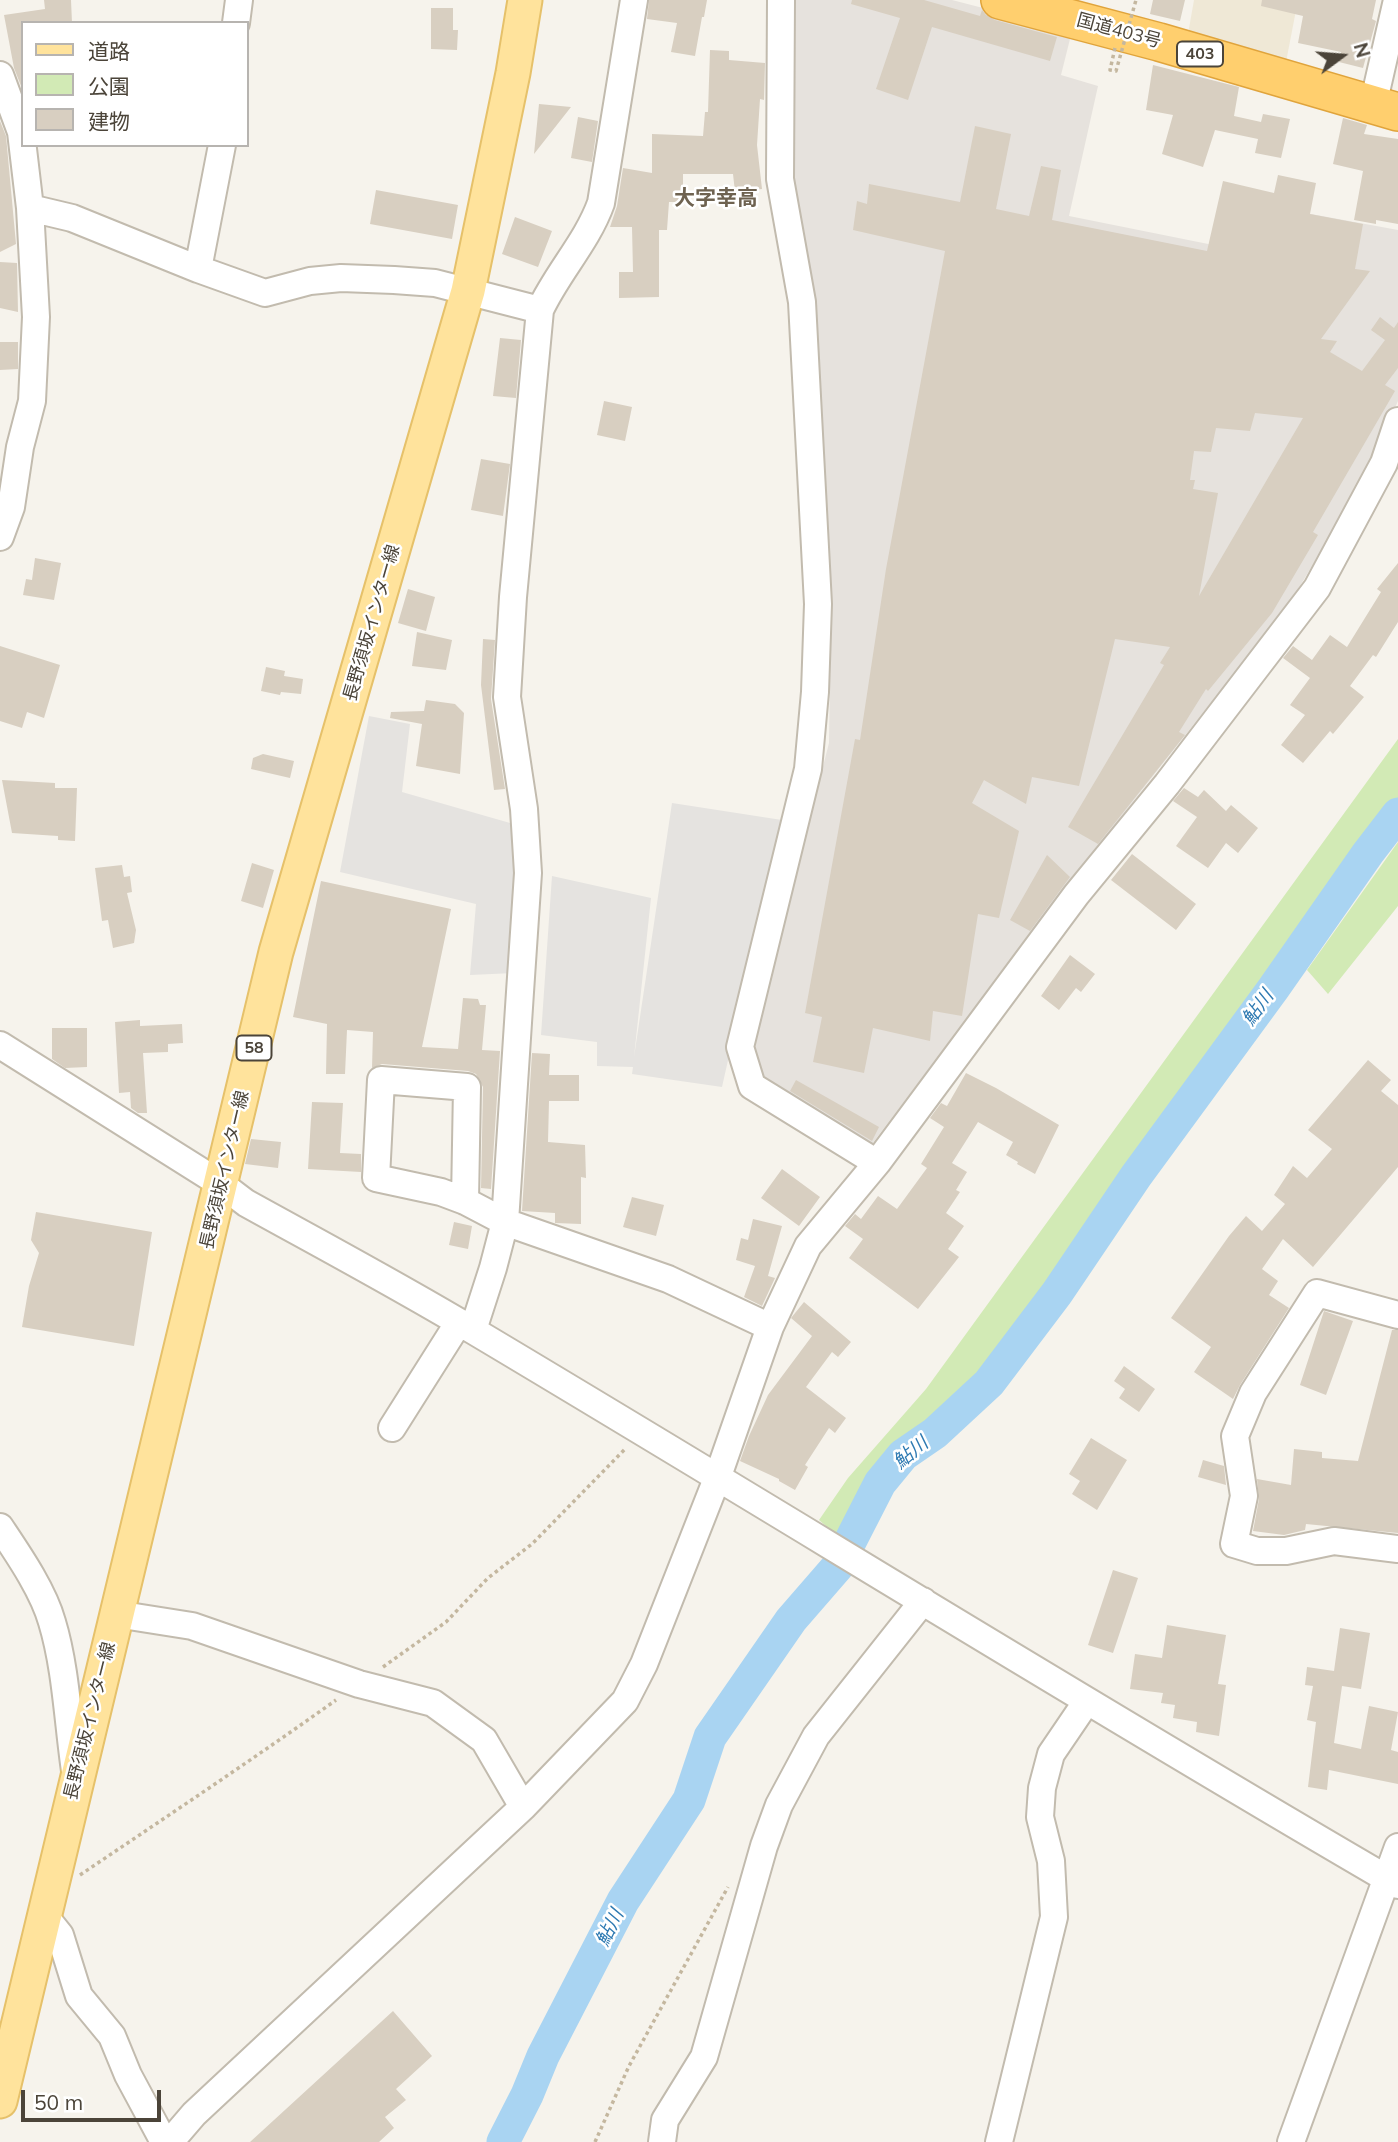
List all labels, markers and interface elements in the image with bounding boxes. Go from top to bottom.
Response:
street label: 国道403号 [1074,9,1164,53]
legend [21,21,248,147]
north arrow [1307,21,1377,91]
text: 道路 [88,38,130,64]
text: N [1349,40,1376,60]
road number: 403 [1177,42,1223,66]
text: 公園 [88,73,130,99]
text: 建物 [88,108,130,134]
district label: 大字幸高 [674,186,758,212]
street label: 長野須坂インター線 [339,542,405,704]
water label: 鮎川 [1238,986,1278,1030]
road number: 58 [236,1036,272,1060]
street label: 長野須坂インター線 [196,1089,254,1251]
water label: 鮎川 [889,1432,933,1474]
street label: 長野須坂インター線 [60,1640,120,1802]
water label: 鮎川 [591,1906,629,1950]
scale bar [24,2076,164,2120]
text: 50 m [34,2089,83,2115]

